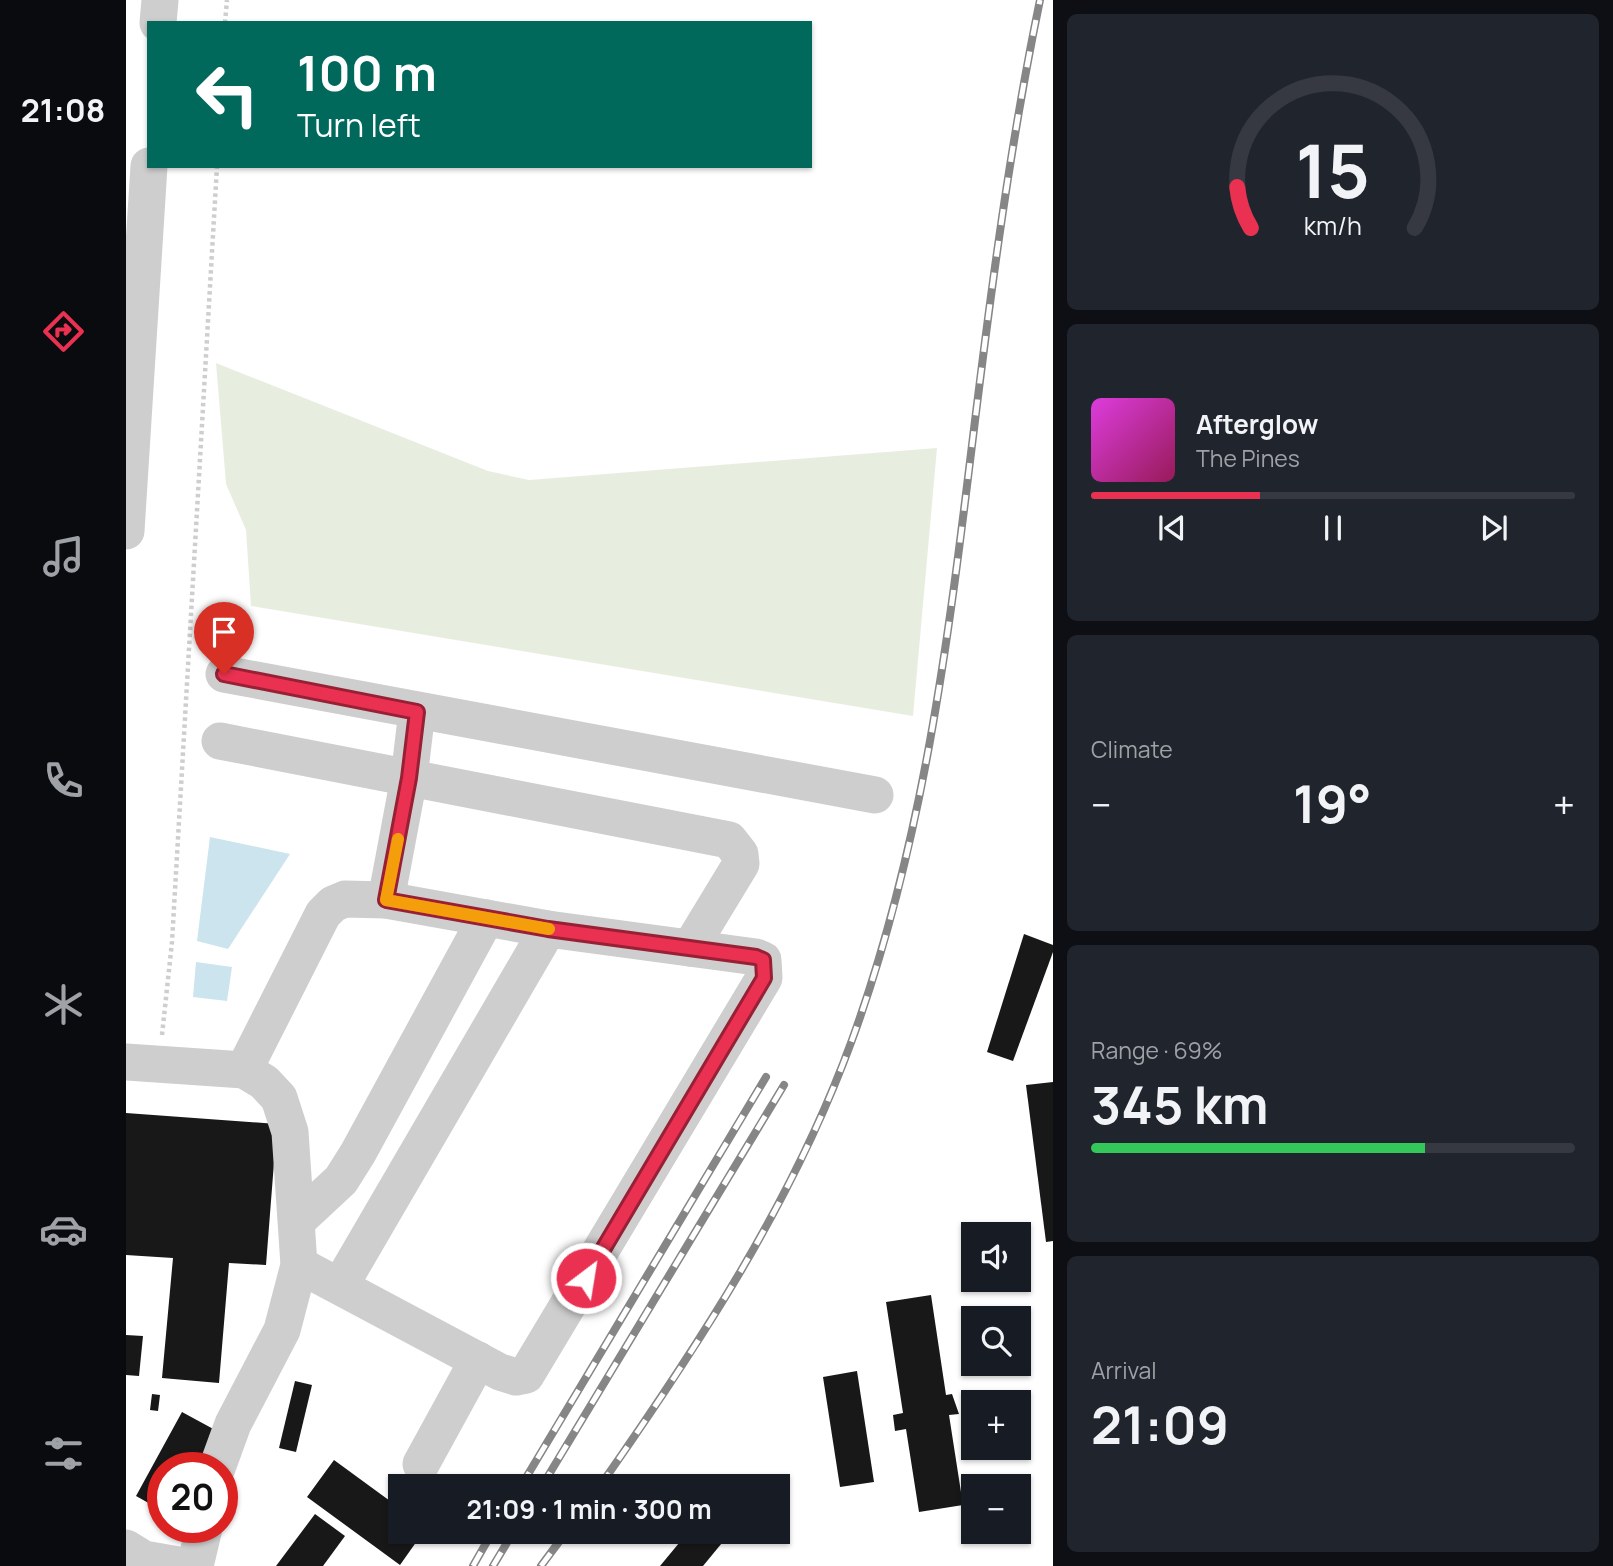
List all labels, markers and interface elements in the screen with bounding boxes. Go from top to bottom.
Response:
text: 100 m [297,39,437,106]
icon: left [182,49,273,140]
text: 21:08 [21,88,105,132]
text: Turn left [297,103,421,147]
text: 15 [1296,121,1370,221]
text: km/h [1304,208,1362,243]
icon: directions [39,307,88,356]
text: Afterglow [1196,406,1318,442]
text: The Pines [1196,442,1300,474]
icon: previous [1153,509,1191,547]
icon: pause [1314,509,1352,547]
icon: next [1475,509,1513,547]
icon: music [39,532,88,581]
pin [194,602,254,674]
icon: arrive [205,613,243,651]
text: Climate [1091,733,1173,765]
icon: phone [39,756,88,805]
text: 19° [1293,768,1372,839]
text: − [1091,778,1112,830]
text: + [1553,778,1575,830]
icon: climate [39,980,88,1029]
text: Range · 69% [1091,1034,1222,1066]
text: 345 km [1091,1069,1268,1140]
icon: car [39,1205,88,1254]
map controls [961,1222,1031,1544]
button: sound [961,1222,1031,1292]
position arrow [549,1241,623,1315]
button: search [961,1306,1031,1376]
text: Arrival [1091,1354,1157,1386]
text: 21:09 [1091,1389,1229,1460]
button: + [961,1390,1031,1460]
icon: filters [39,1429,88,1478]
speed limit sign: 20 [147,1452,238,1543]
button: − [961,1474,1031,1544]
text: 21:09 · 1 min · 300 m [466,1491,712,1527]

